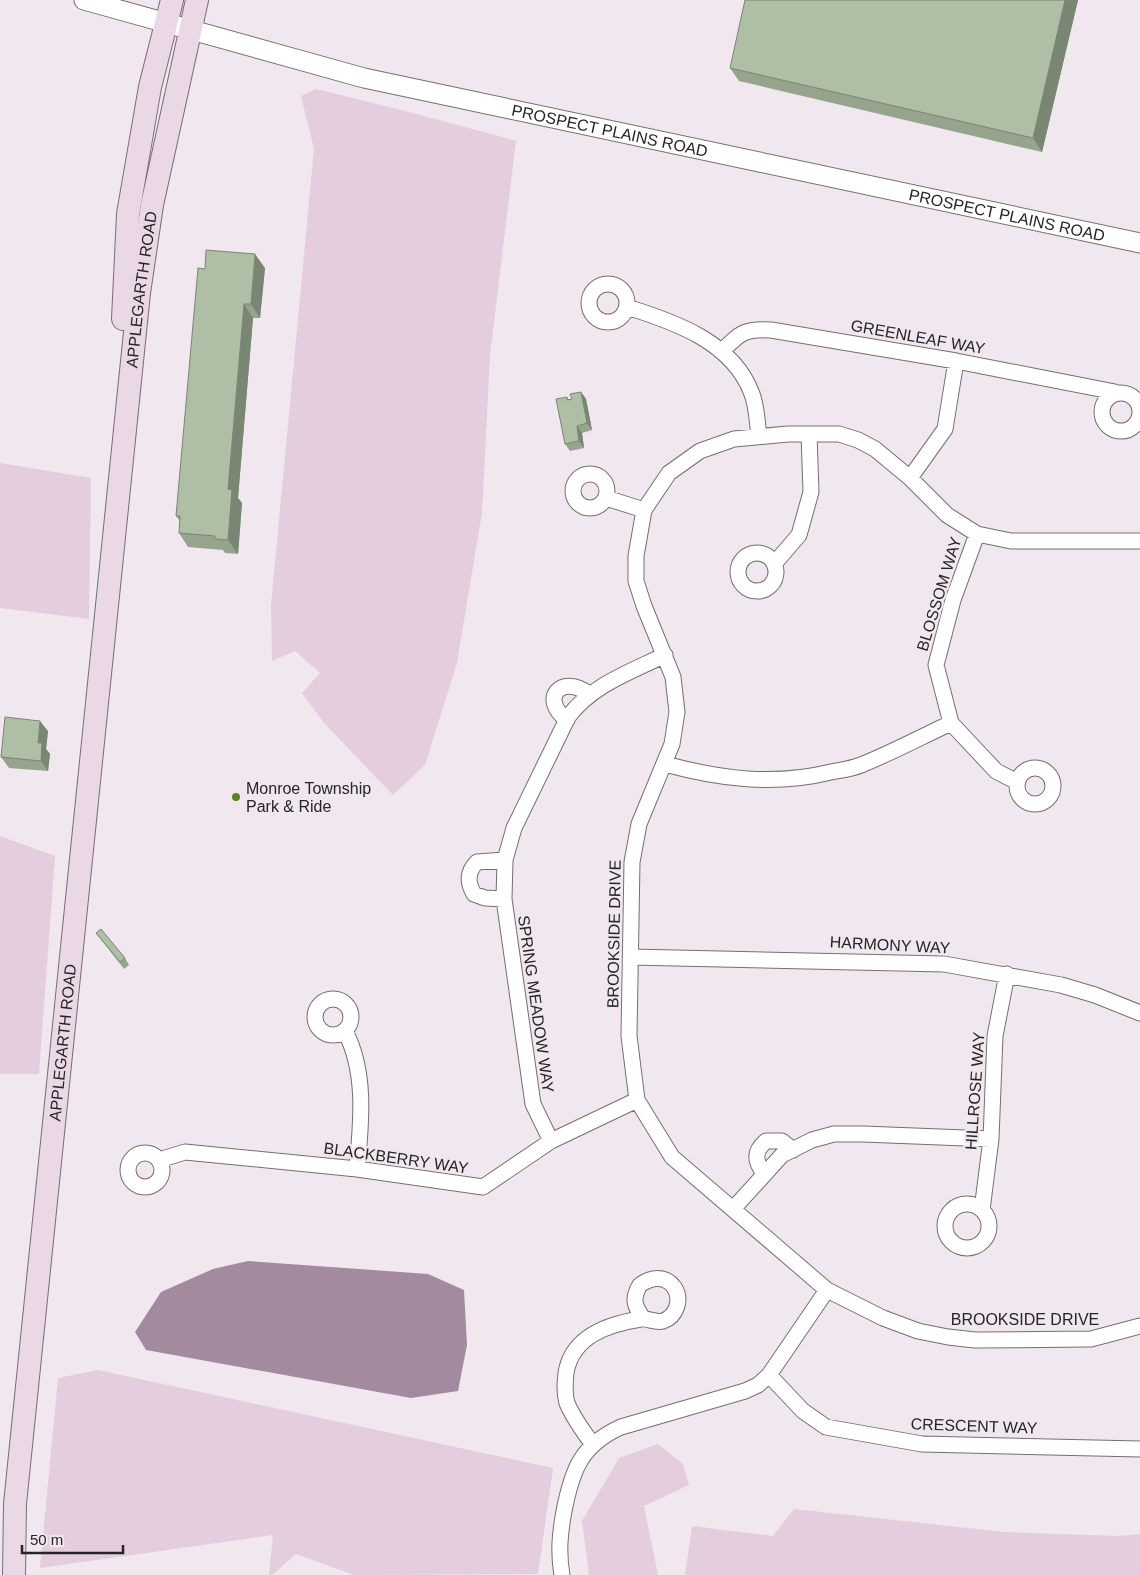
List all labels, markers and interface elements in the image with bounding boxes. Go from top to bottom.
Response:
street label: PROSPECT PLAINS ROAD [510,101,709,159]
street label: PROSPECT PLAINS ROAD [907,186,1106,244]
street label: APPLEGARTH ROAD [123,210,159,369]
street label: GREENLEAF WAY [850,317,987,357]
street label: BLOSSOM WAY [914,535,965,653]
place label: Monroe Township Park & Ride [246,780,371,815]
marker: Monroe Township Park & Ride [230,791,242,803]
street label: BROOKSIDE DRIVE [604,860,624,1008]
street label: SPRING MEADOW WAY [515,914,557,1094]
street label: HARMONY WAY [829,933,951,957]
street label: APPLEGARTH ROAD [46,963,79,1122]
street label: HILLROSE WAY [962,1031,988,1151]
street label: BLACKBERRY WAY [322,1139,470,1177]
street label: BROOKSIDE DRIVE [951,1311,1099,1328]
street label: CRESCENT WAY [910,1415,1038,1437]
scale bar [22,1522,124,1554]
text: 50 m [30,1531,63,1548]

